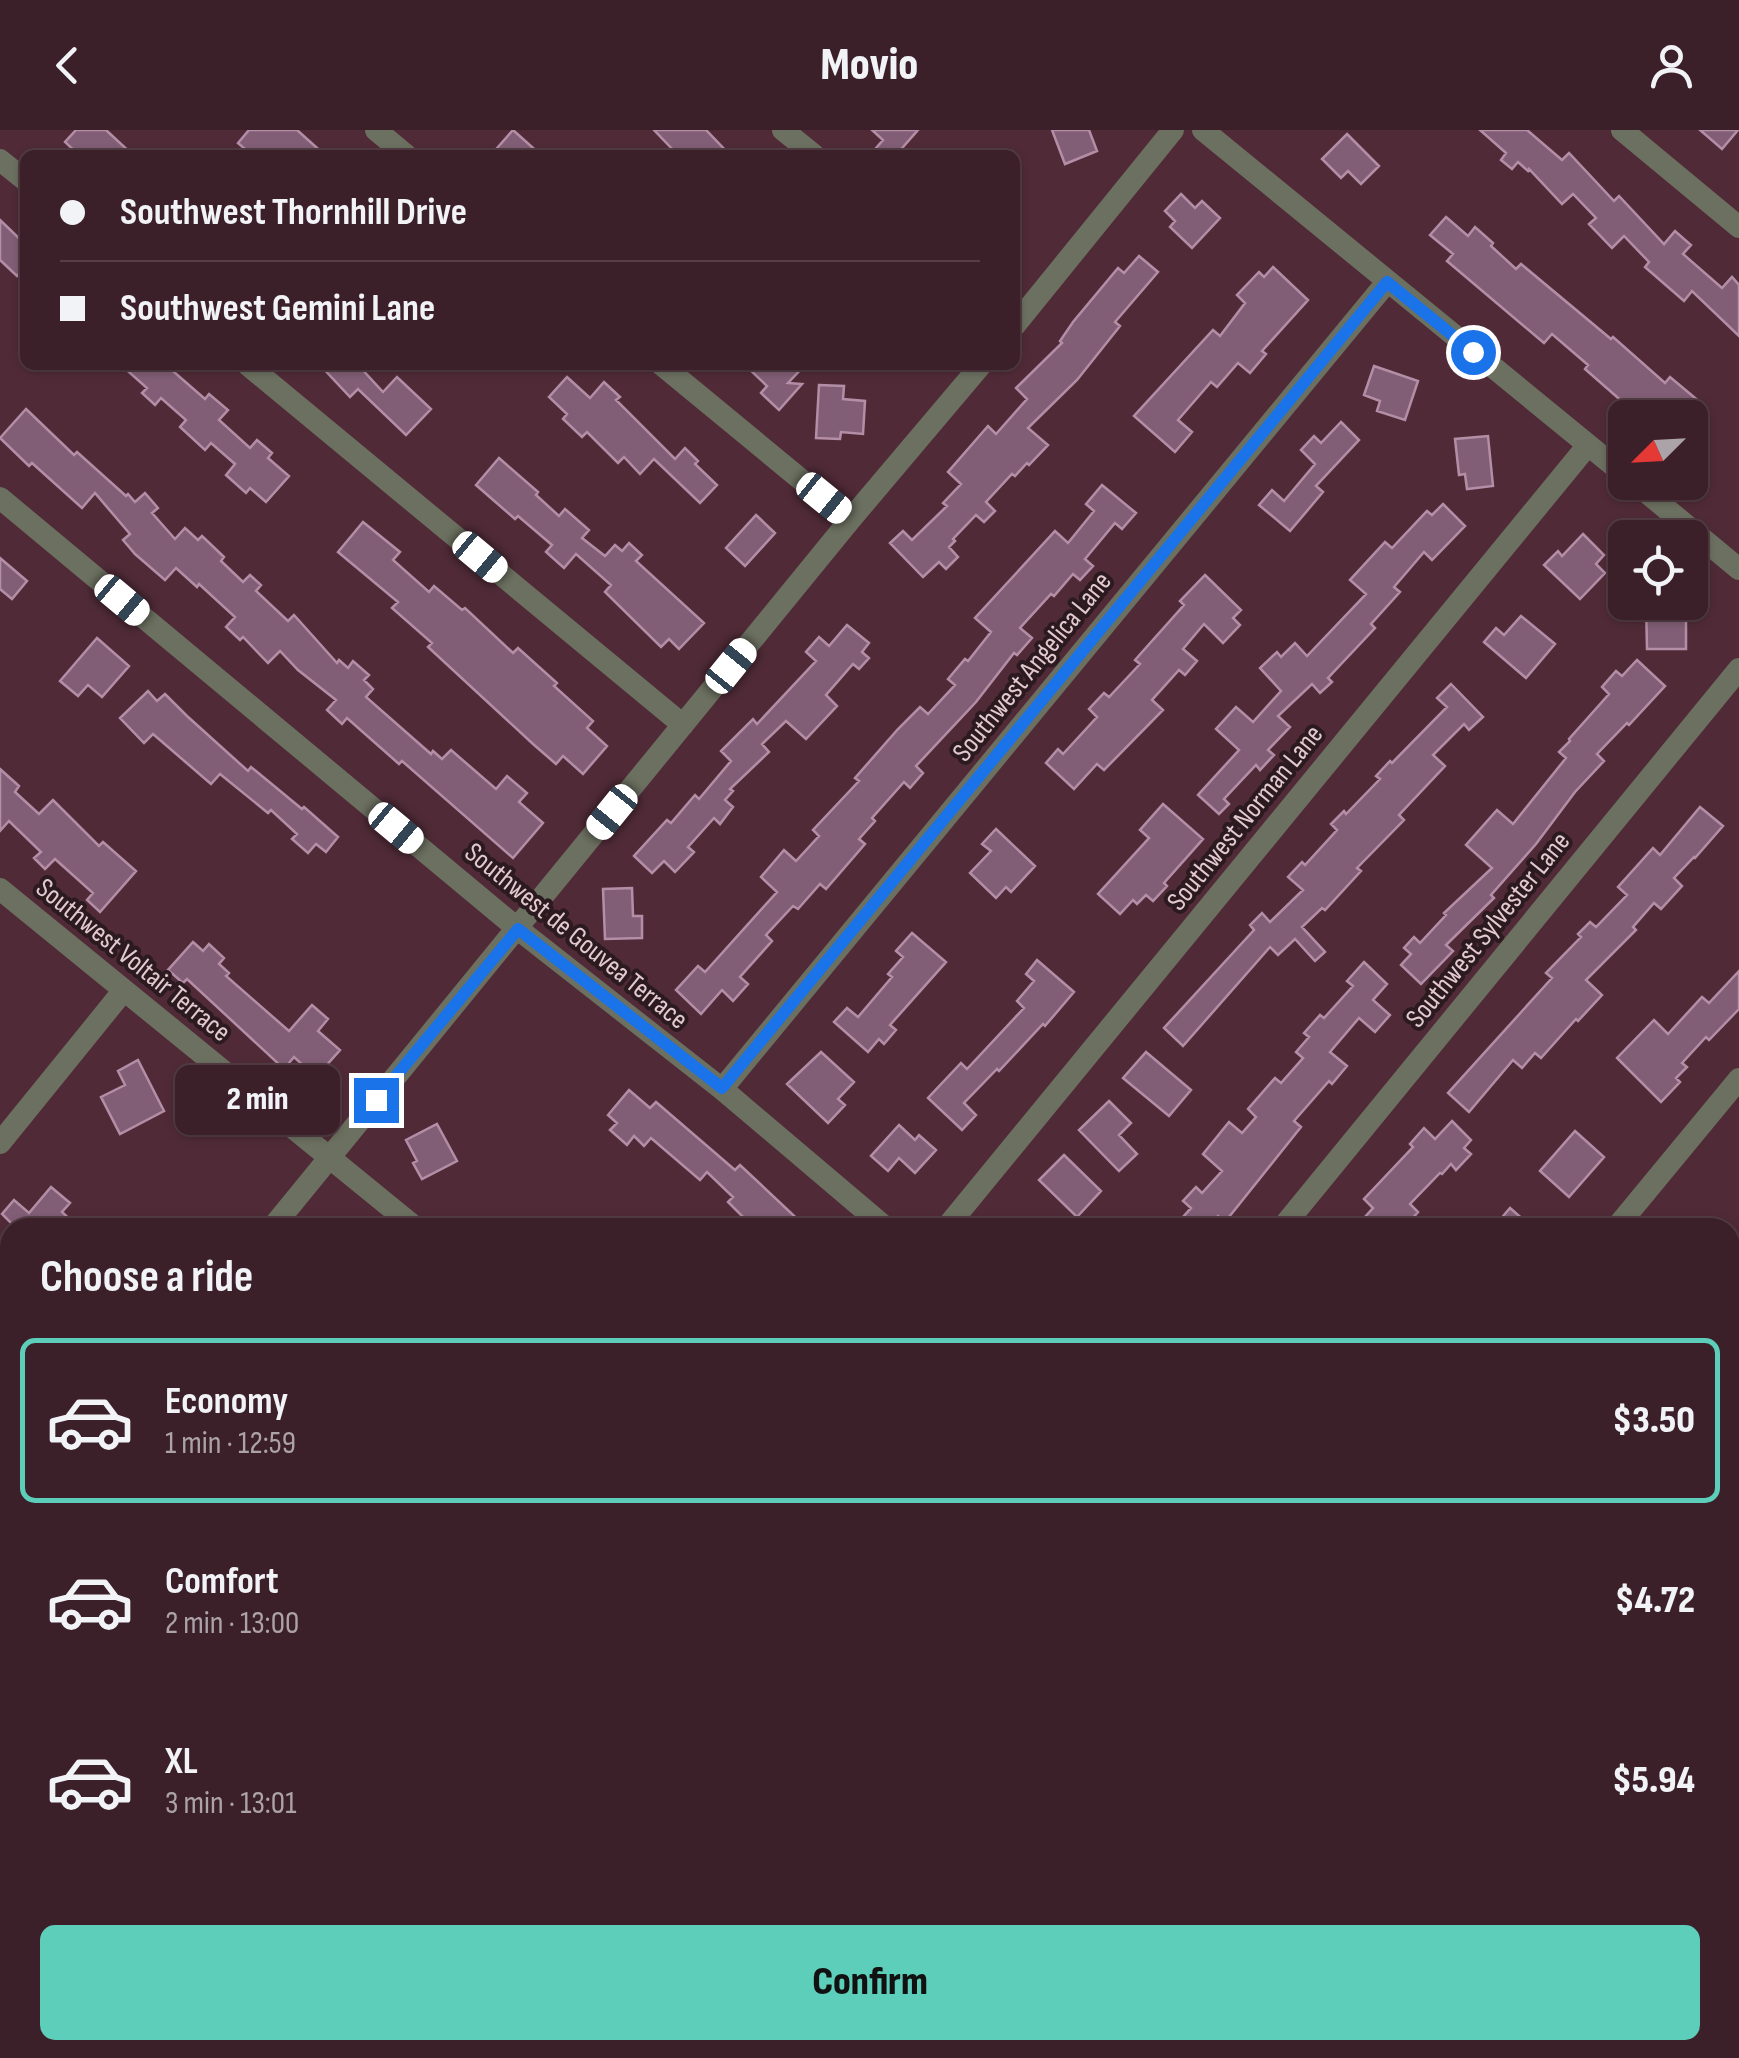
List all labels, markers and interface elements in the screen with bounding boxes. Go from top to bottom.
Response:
icon: back [40,38,95,93]
text: Movio [821,38,918,93]
icon: person [1644,38,1699,93]
text: Southwest Thornhill Drive [120,190,467,235]
text: Southwest Gemini Lane [120,286,435,331]
route start [1451,330,1496,375]
north arrow [1608,400,1708,500]
map controls [1608,400,1708,620]
car [791,467,857,529]
button: locate [1608,520,1708,620]
car [447,526,513,588]
street label: Southwest Angelica Lane [946,566,1119,768]
car [89,569,155,631]
car [700,633,762,699]
street label: Southwest Norman Lane [1160,718,1330,917]
car [581,779,643,845]
car [363,797,429,859]
street label: Southwest Sylvester Lane [1399,826,1577,1034]
street label: Southwest de Gouvea Terrace [458,836,694,1036]
street label: Southwest Voltair Terrace [29,872,237,1049]
callout: 2 min [176,1065,341,1135]
route end [354,1078,399,1123]
text: 2 min [226,1080,289,1119]
text: Choose a ride [40,1250,253,1305]
icon: car [45,1376,135,1466]
text: Economy [165,1379,288,1424]
text: $3.50 [1613,1398,1695,1443]
text: 1 min · 12:59 [165,1424,296,1463]
icon: car [45,1556,135,1646]
text: Comfort [165,1559,279,1604]
text: $4.72 [1615,1578,1695,1623]
text: 2 min · 13:00 [165,1604,299,1643]
icon: car [45,1736,135,1826]
text: XL [165,1739,198,1784]
text: $5.94 [1612,1758,1695,1803]
text: 3 min · 13:01 [165,1784,296,1823]
button: Confirm [40,1925,1700,2040]

